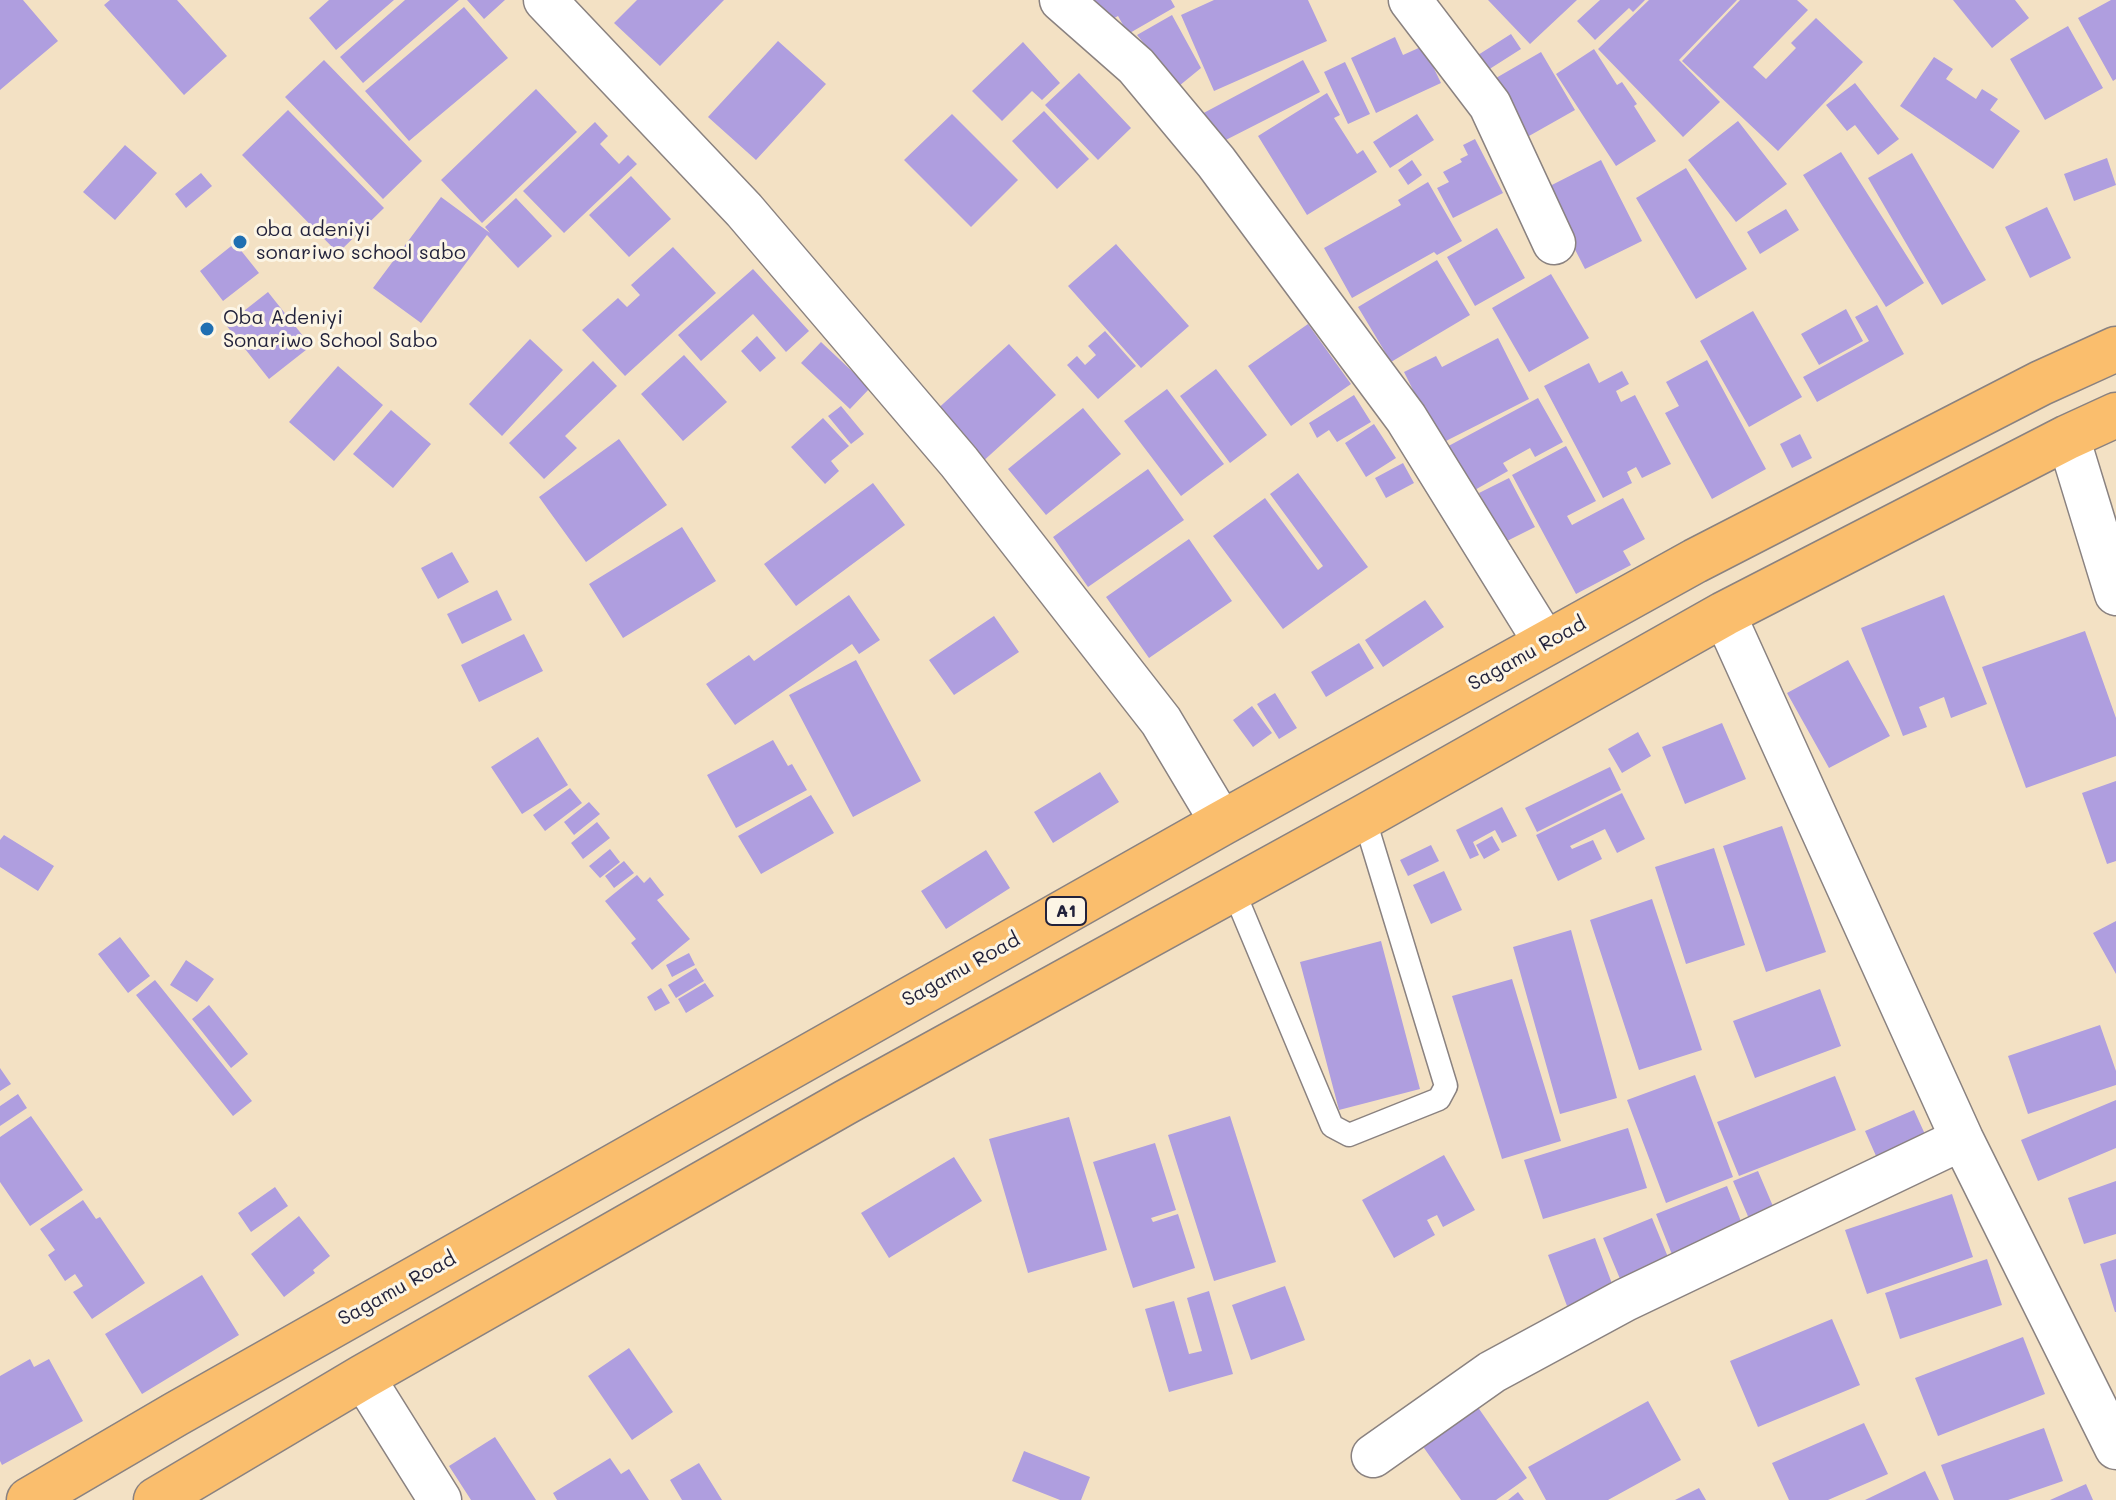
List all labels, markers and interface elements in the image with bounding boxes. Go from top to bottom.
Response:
place label: oba adeniyi sonariwo school sabo [256,218,466,265]
marker: oba adeniyi sonariwo school sabo [231,233,249,251]
place label: Oba Adeniyi Sonariwo School Sabo [223,306,437,353]
marker: Oba Adeniyi Sonariwo School Sabo [198,320,216,338]
street label: Sagamu Road [1464,612,1590,696]
road number: A1 [1046,897,1086,925]
street label: Sagamu Road [898,928,1024,1012]
street label: Sagamu Road [334,1247,460,1331]

